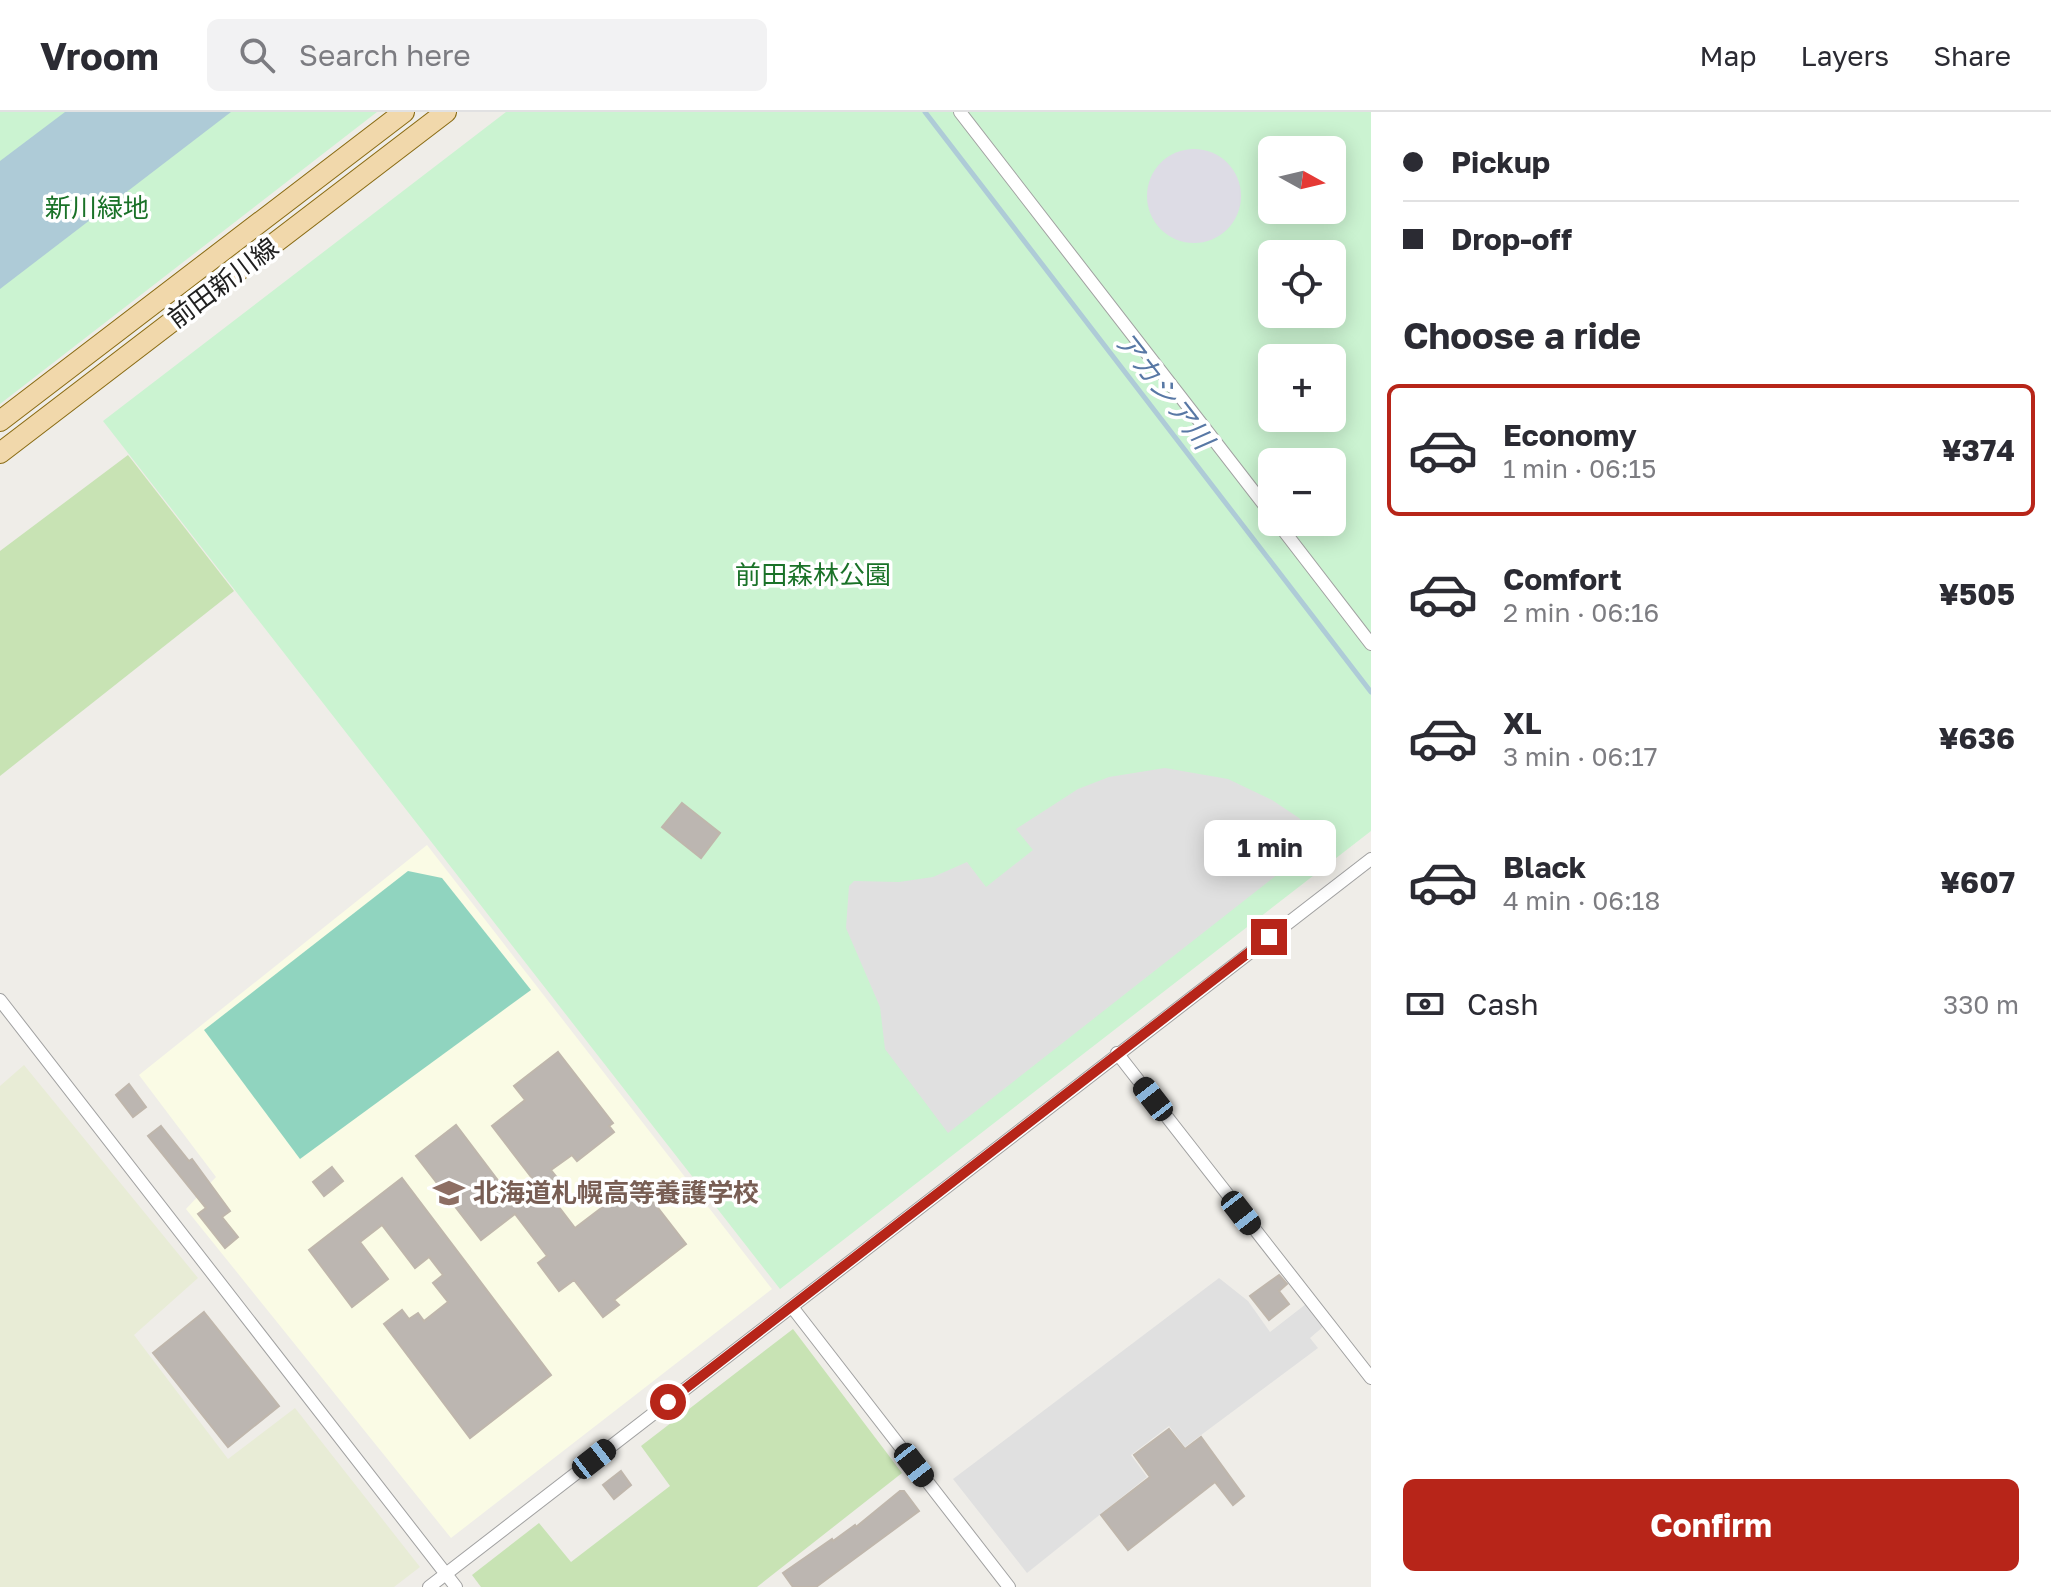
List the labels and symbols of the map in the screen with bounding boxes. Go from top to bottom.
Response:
north arrow [1258,136,1346,224]
park label: 新川緑地 [45,192,149,223]
street label: 前田新川線 [161,231,284,334]
water label: アカシア川 [1108,324,1222,457]
park label: 前田森林公園 [735,559,891,590]
callout: 1 min [1203,821,1335,877]
route end [1251,919,1287,955]
car [1129,1073,1177,1125]
school or university icon: 北海道札幌高等養護学校 [432,1176,466,1210]
place label: 北海道札幌高等養護学校 [473,1177,759,1208]
car [1217,1187,1265,1239]
route start [650,1384,686,1420]
car [568,1435,620,1483]
car [890,1439,938,1491]

